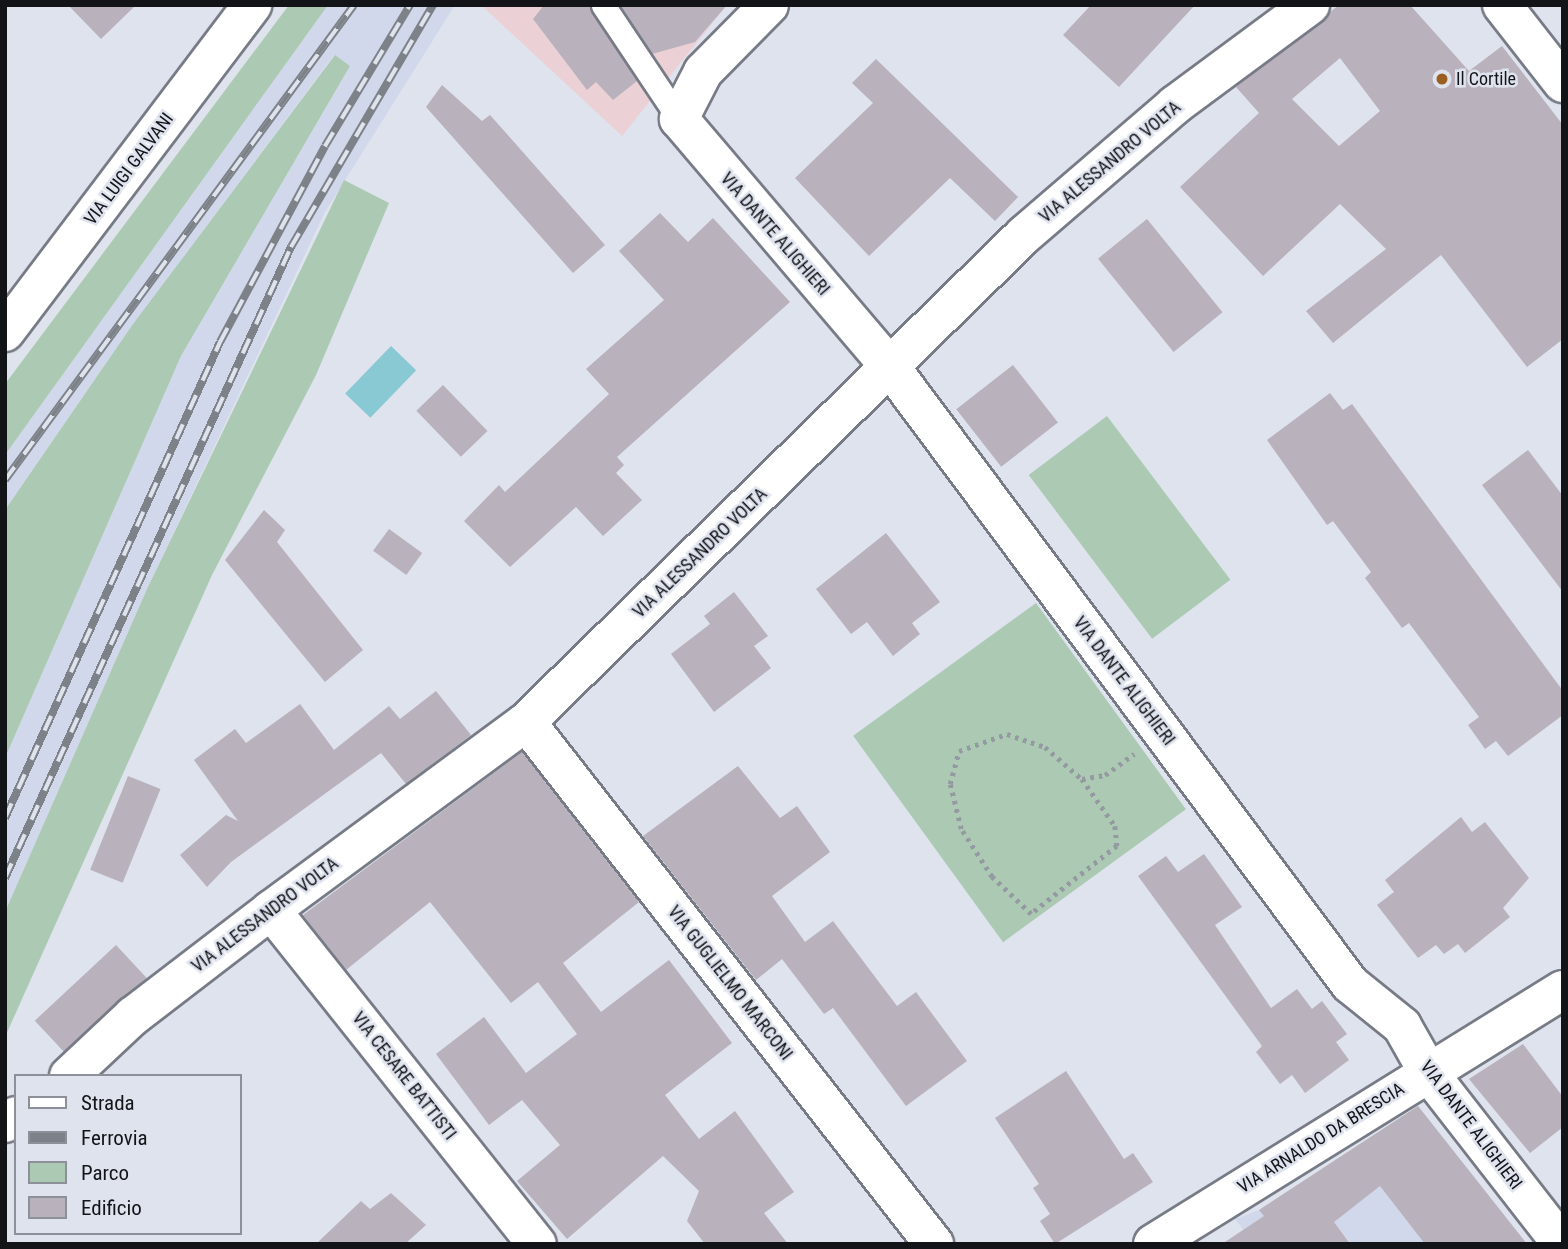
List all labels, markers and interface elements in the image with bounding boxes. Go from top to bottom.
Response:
place label: Il Cortile [1456,68,1516,90]
marker: Il Cortile [1434,71,1450,87]
street label: VIA ALESSANDRO VOLTA [1035,96,1185,228]
street label: VIA LUIGI GALVANI [80,109,178,229]
street label: VIA DANTE ALIGHIERI [716,168,834,300]
street label: VIA ALESSANDRO VOLTA [628,483,772,623]
street label: VIA DANTE ALIGHIERI [1068,612,1180,750]
street label: VIA ALESSANDRO VOLTA [187,853,343,977]
street label: VIA GUGLIELMO MARCONI [663,901,797,1065]
street label: VIA CESARE BATTISTI [347,1008,461,1144]
street label: VIA DANTE ALIGHIERI [1415,1056,1527,1194]
legend [14,1074,242,1235]
street label: VIA ARNALDO DA BRESCIA [1234,1078,1408,1198]
text: Strada [81,1091,135,1115]
text: Ferrovia [81,1126,148,1150]
text: Parco [81,1161,129,1185]
text: Edificio [81,1196,142,1220]

